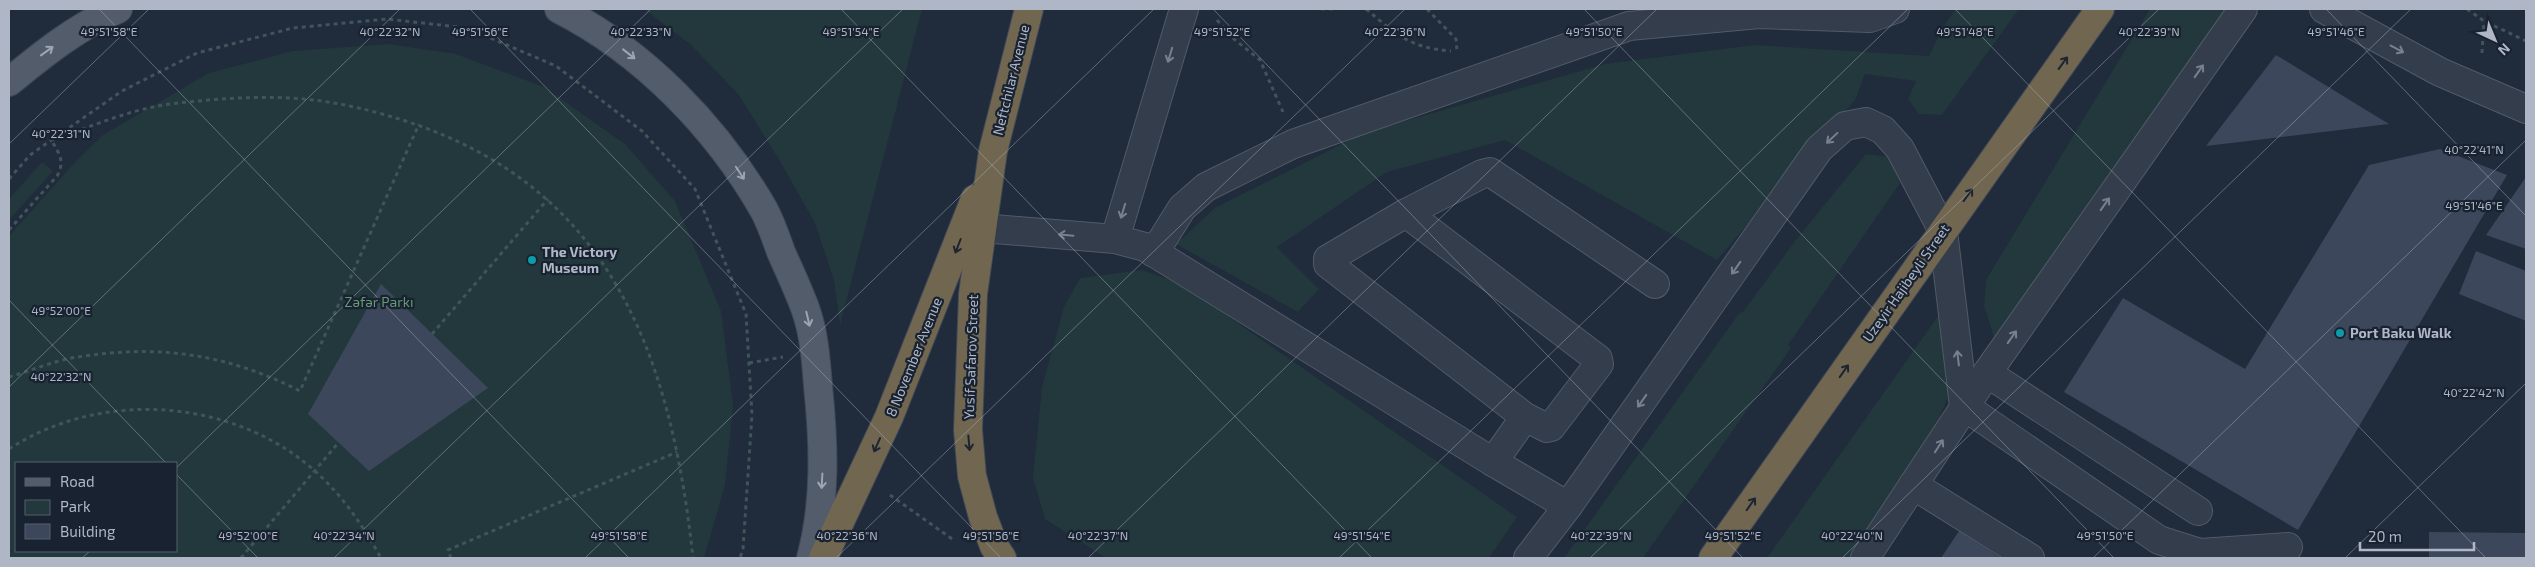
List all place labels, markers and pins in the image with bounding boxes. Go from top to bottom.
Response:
place label: The Victory Museum [542,243,617,276]
marker: The Victory Museum [526,254,538,266]
place label: Port Baku Walk [2350,324,2452,341]
marker: Port Baku Walk [2334,327,2346,339]

